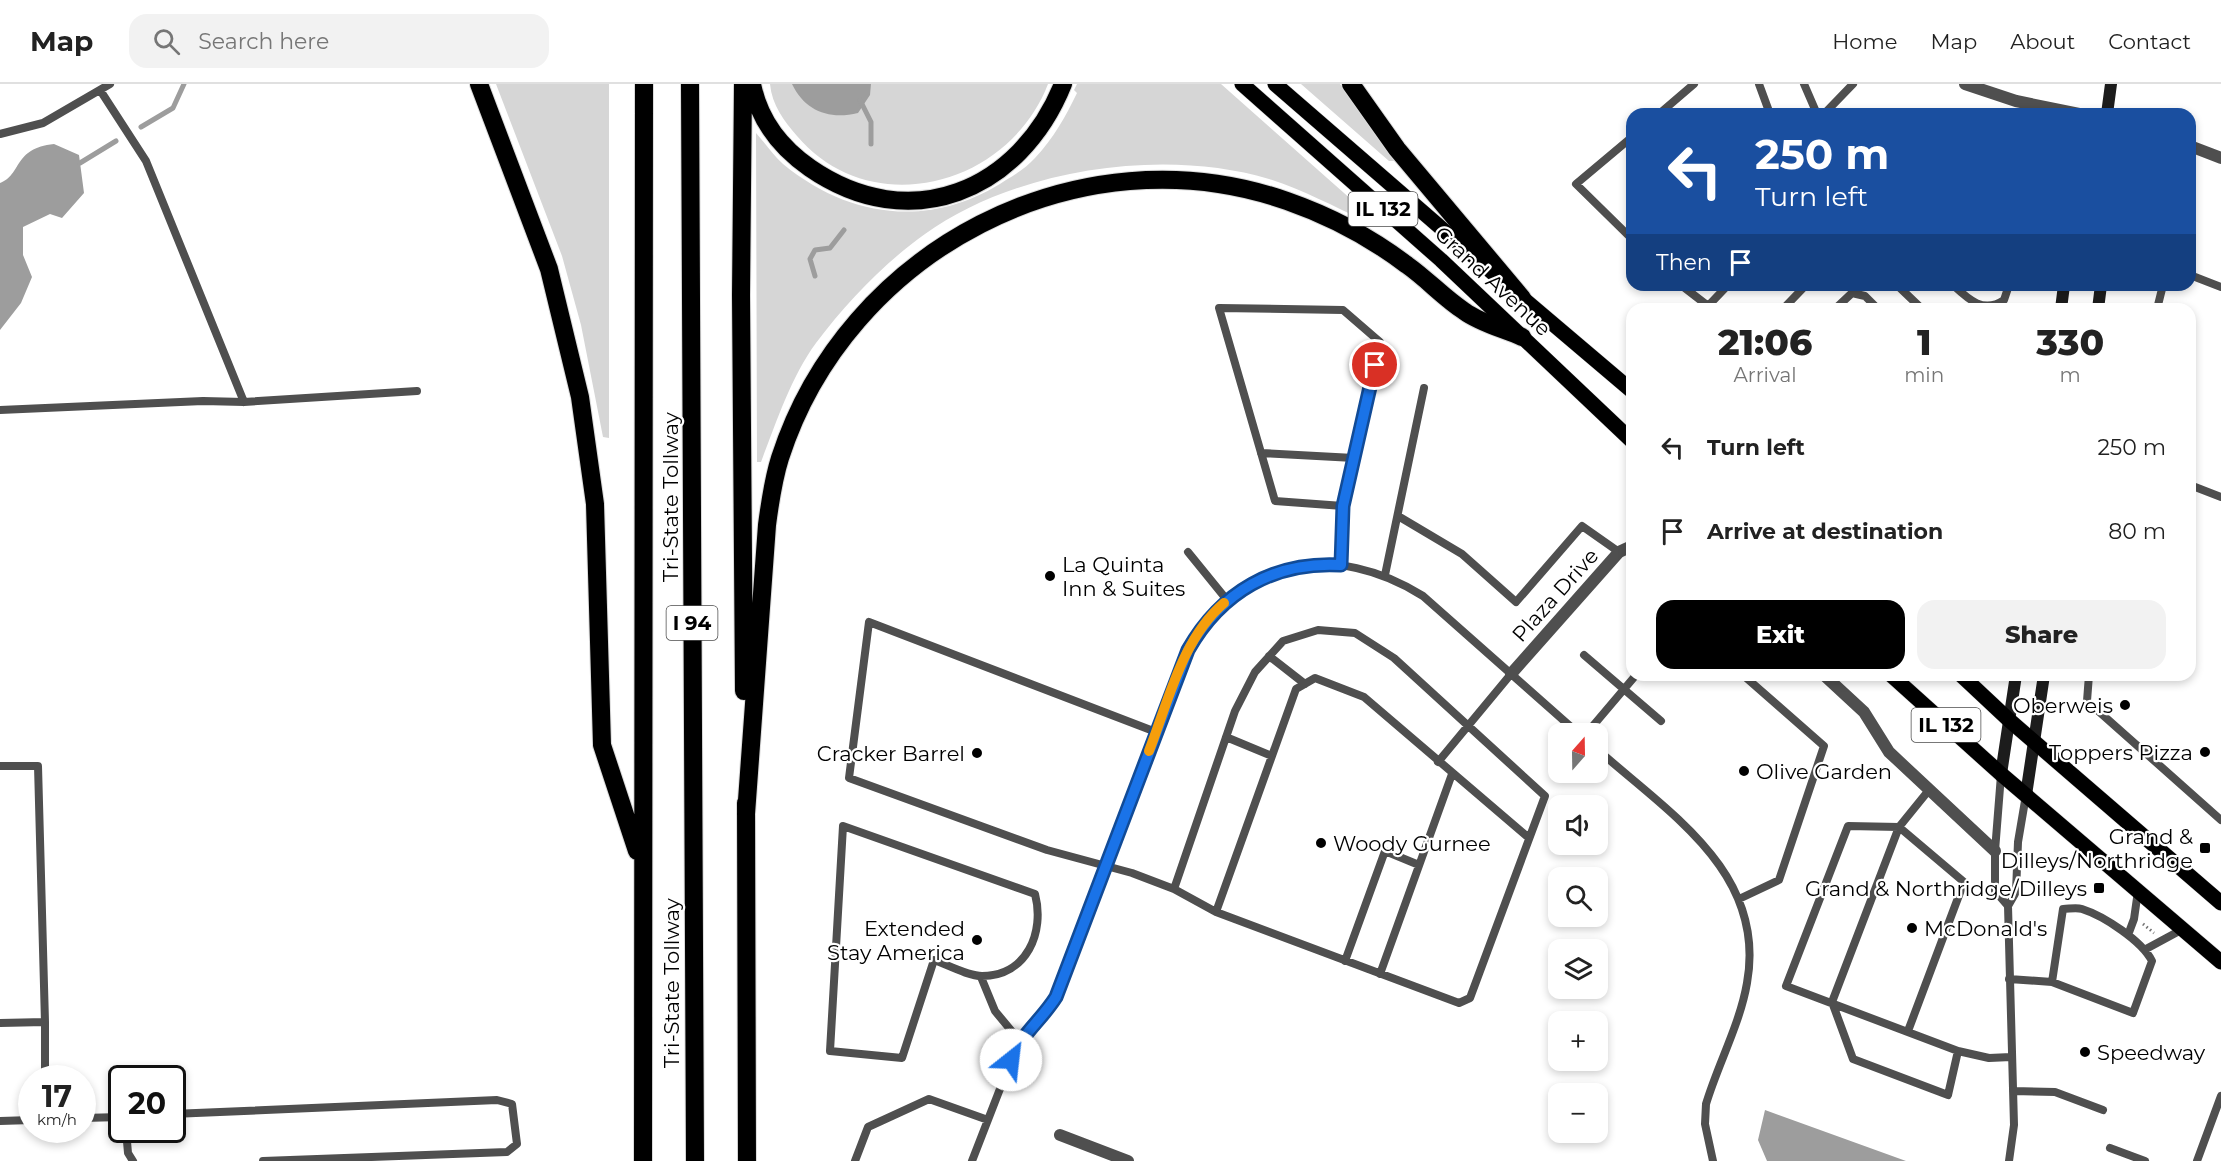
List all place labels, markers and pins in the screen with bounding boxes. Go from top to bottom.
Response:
pin [1349,339,1400,390]
place label: La Quinta Inn & Suites [1062,552,1185,601]
marker: La Quinta Inn & Suites [1043,569,1057,583]
place label: Oberweis [2013,693,2113,718]
marker: Oberweis [2118,698,2132,712]
place label: Toppers Pizza [2049,740,2193,765]
place label: Cracker Barrel [817,741,965,766]
marker: Toppers Pizza [2198,745,2212,759]
marker: Cracker Barrel [970,746,984,760]
place label: Olive Garden [1756,759,1892,784]
marker: Olive Garden [1737,764,1751,778]
place label: Grand & Dilleys/Northridge [2001,824,2193,873]
place label: Woody Gurnee [1333,831,1491,856]
marker: Woody Gurnee [1314,836,1328,850]
marker: Grand & Dilleys/Northridge [2198,841,2212,855]
place label: Grand & Northridge/Dilleys [1805,876,2087,901]
marker: Grand & Northridge/Dilleys [2092,881,2106,895]
place label: Extended Stay America [827,916,965,965]
place label: McDonald's [1924,916,2047,941]
marker: McDonald's [1905,921,1919,935]
marker: Extended Stay America [970,933,984,947]
place label: Speedway [2097,1040,2206,1065]
marker: Speedway [2078,1045,2092,1059]

